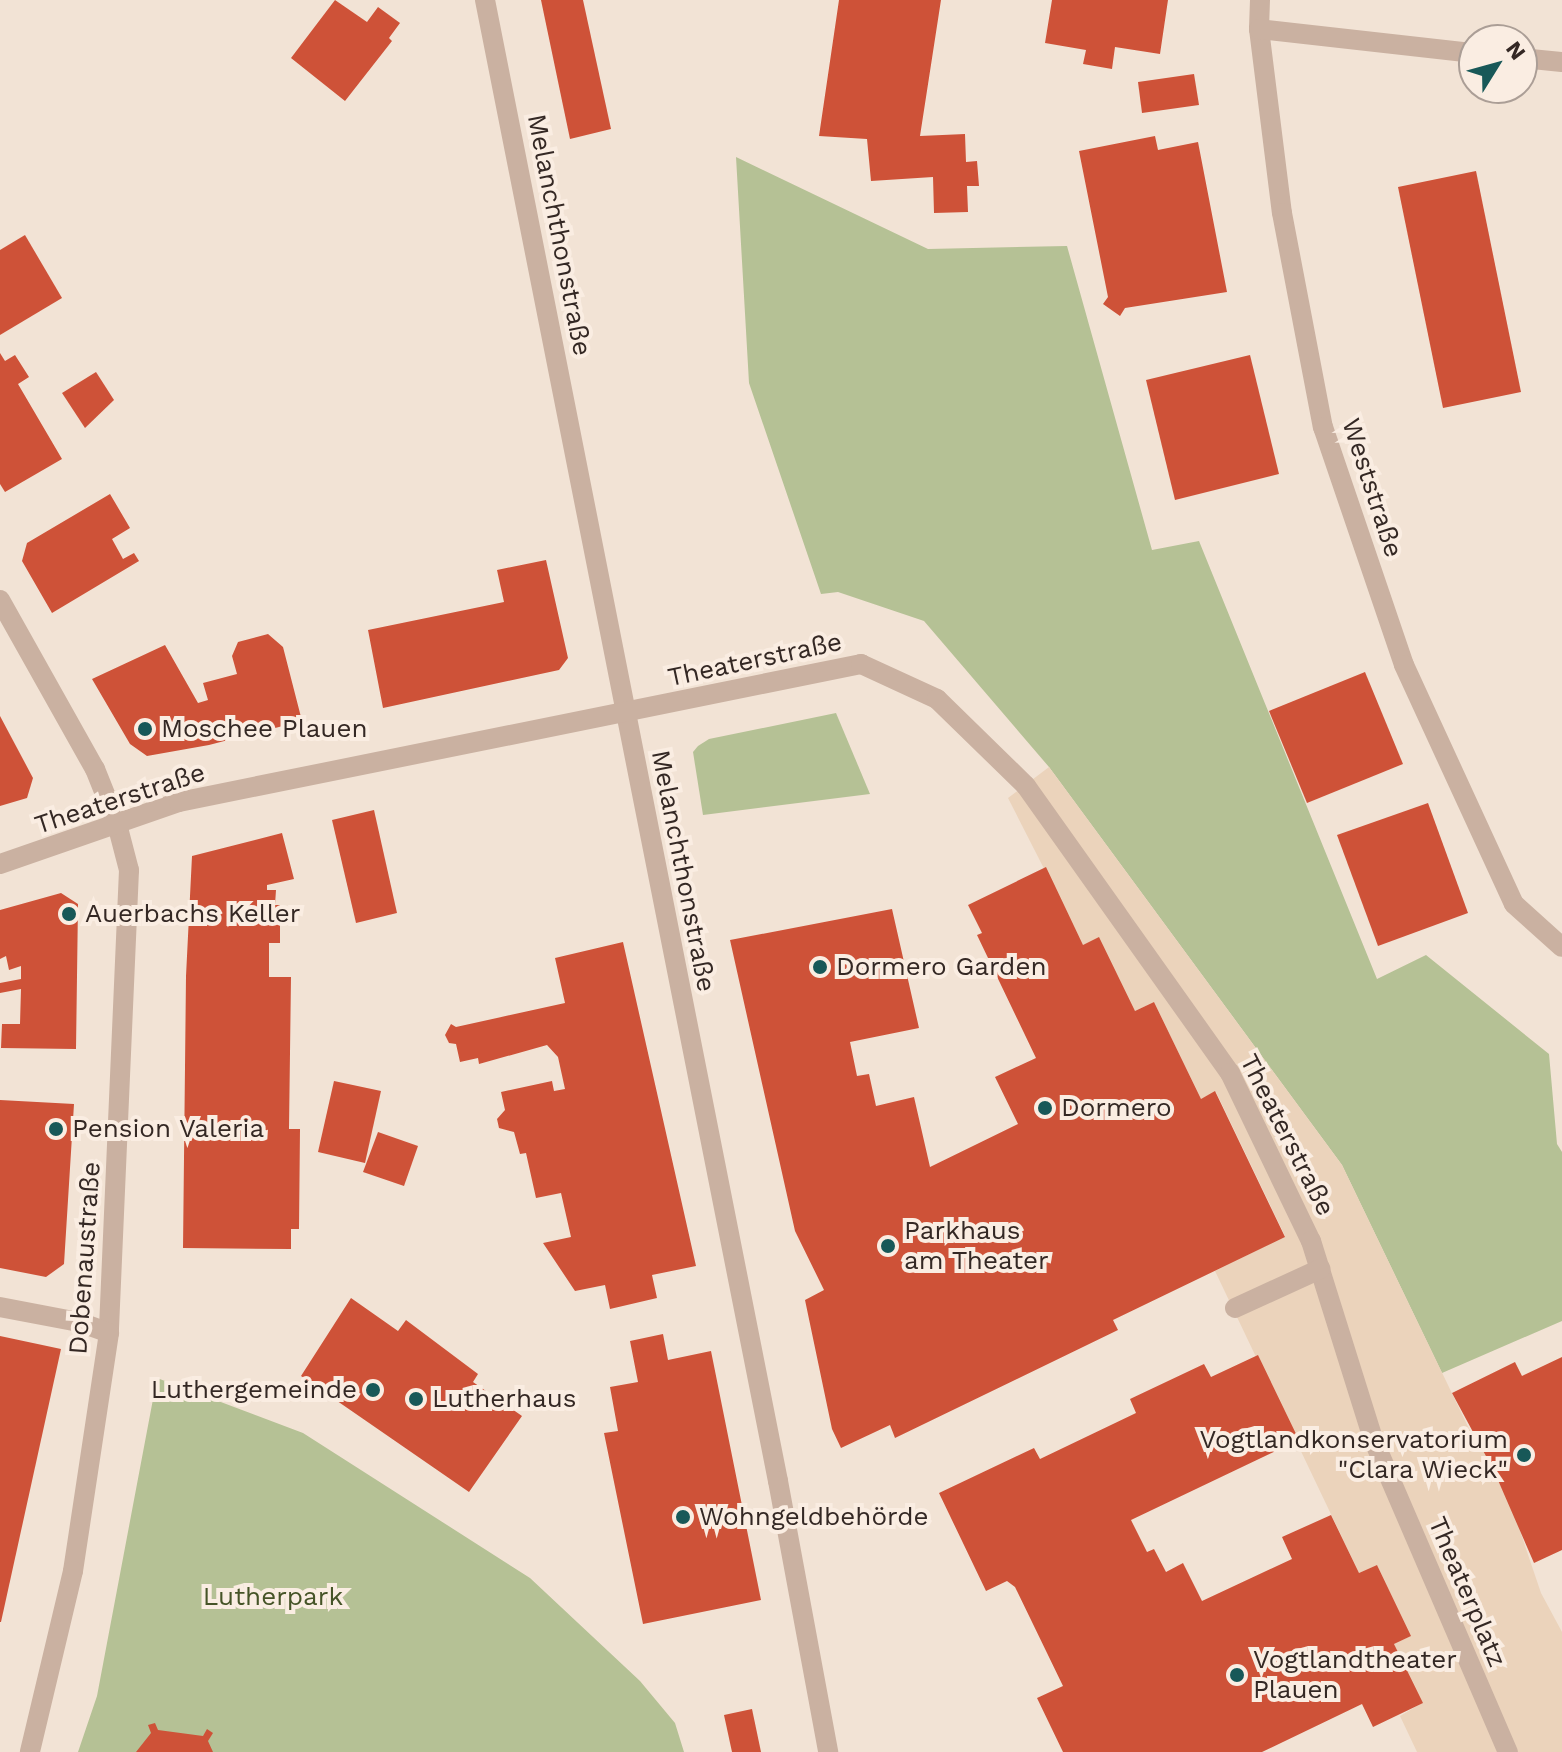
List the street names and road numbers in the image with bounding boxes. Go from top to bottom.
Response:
street label: Melanchthonstraße [520,112,598,358]
street label: Weststraße [1335,415,1409,561]
street label: Theaterstraße [665,626,845,694]
street label: Melanchthonstraße [644,748,722,994]
street label: Theaterstraße [31,757,209,841]
street label: Theaterstraße [1233,1049,1341,1221]
street label: Dobenaustraße [63,1161,107,1355]
street label: Theaterplatz [1421,1512,1513,1672]

